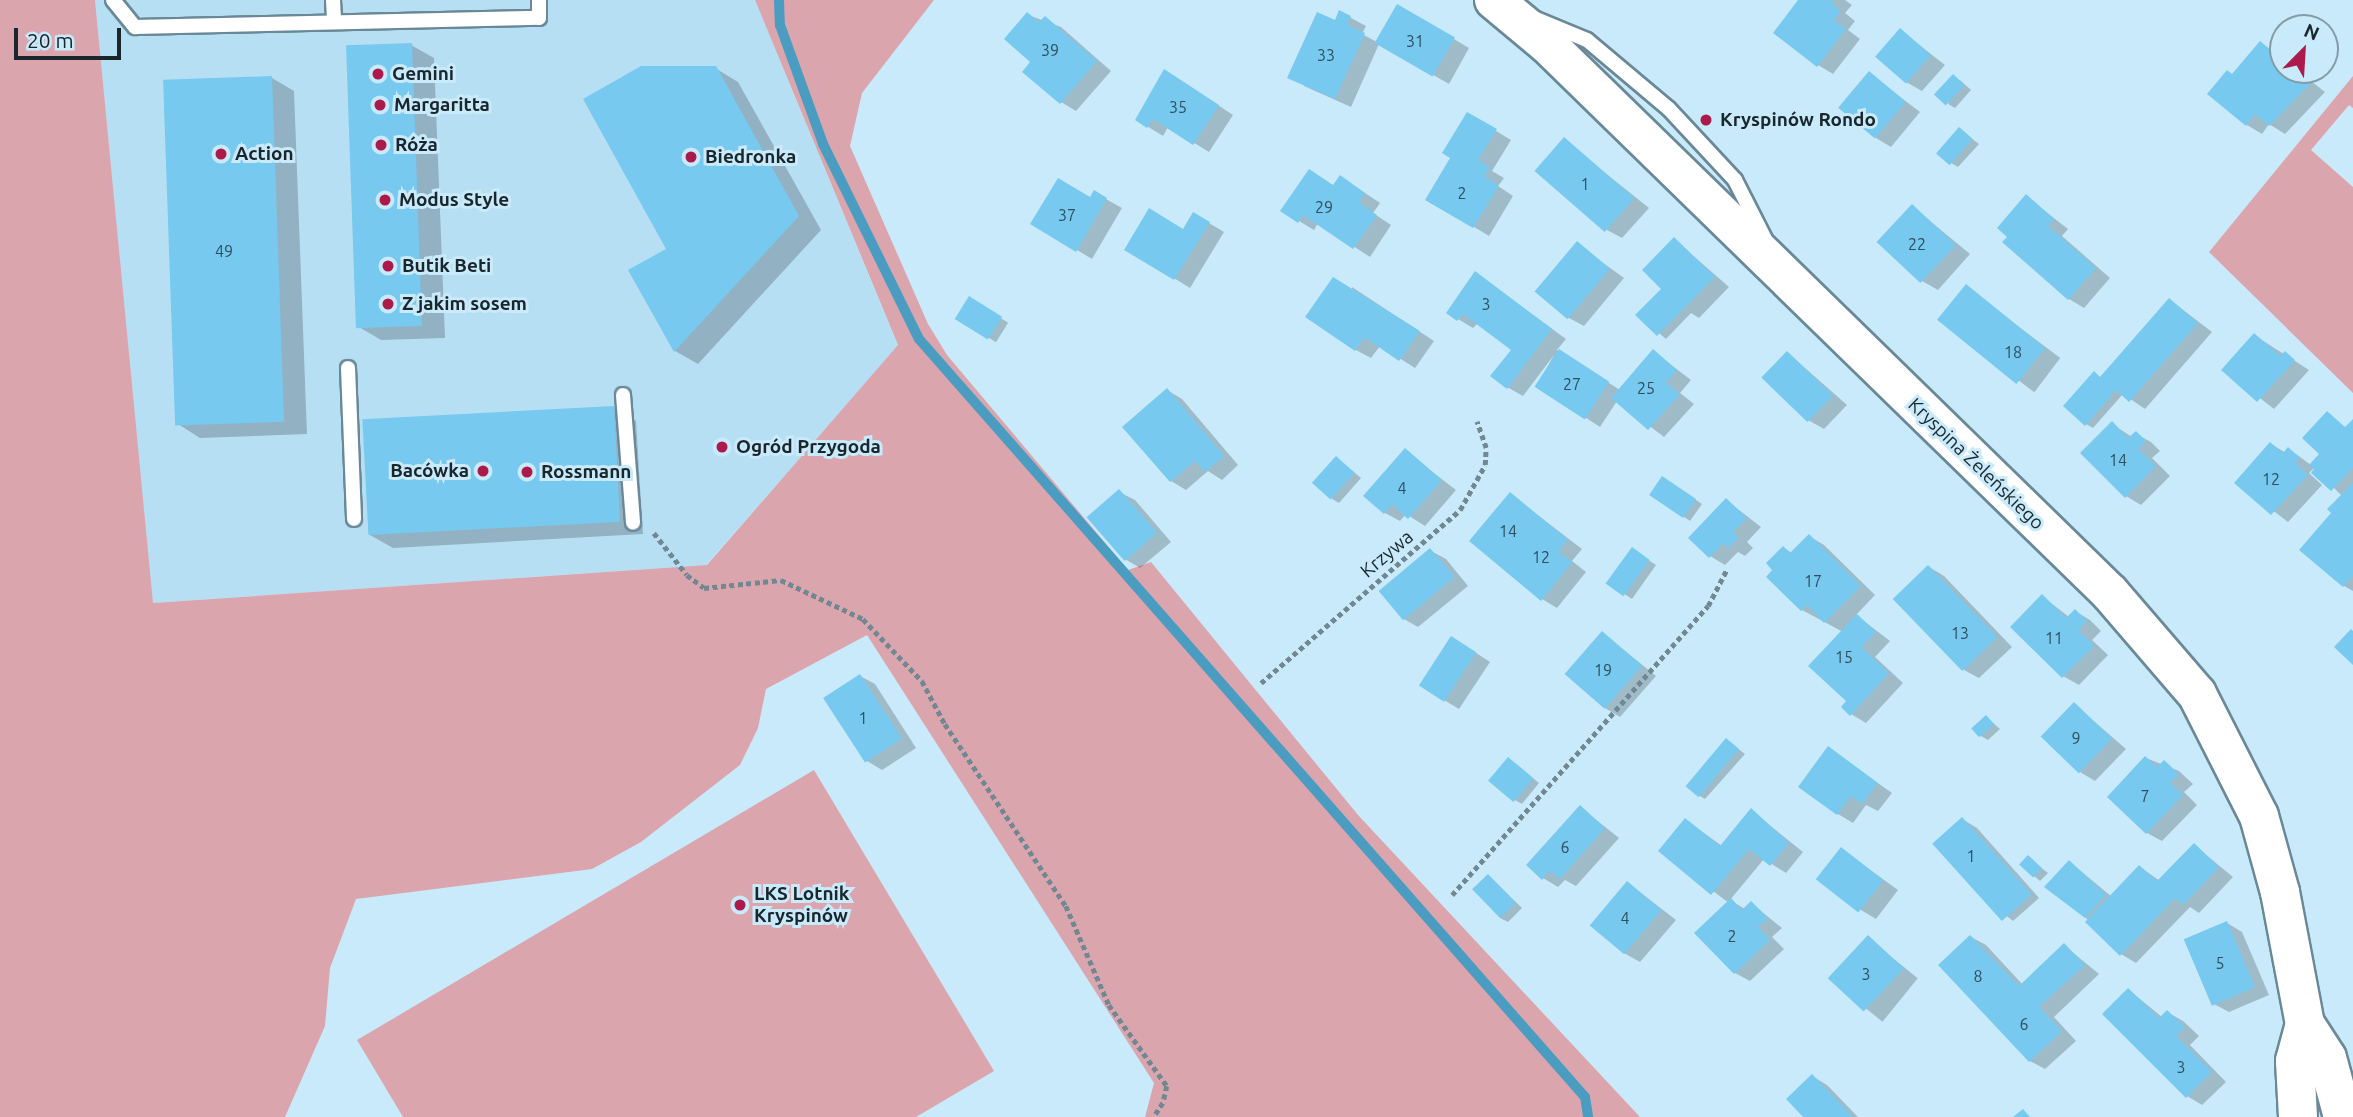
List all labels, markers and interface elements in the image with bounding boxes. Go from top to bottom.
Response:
scale bar [18,14,124,58]
north arrow [2269,14,2339,84]
text: N [2301,19,2323,45]
text: 20 m [27,28,74,52]
house number: 31 [1406,31,1424,51]
house number: 39 [1041,40,1059,60]
house number: 33 [1317,45,1335,65]
place label: Gemini [392,63,454,85]
marker: Gemini [370,66,386,82]
place label: Margaritta [394,94,490,116]
marker: Margaritta [372,97,388,113]
house number: 35 [1169,97,1187,117]
place label: Kryspinów Rondo [1720,109,1876,131]
marker: Kryspinów Rondo [1698,112,1714,128]
place label: Róża [395,134,438,156]
marker: Róża [373,137,389,153]
place label: Action [235,143,294,165]
marker: Action [213,146,229,162]
place label: Biedronka [705,146,796,168]
marker: Biedronka [683,149,699,165]
house number: 1 [1580,174,1590,194]
house number: 2 [1457,183,1467,203]
place label: Modus Style [399,189,509,211]
marker: Modus Style [377,192,393,208]
house number: 29 [1315,197,1333,217]
house number: 37 [1058,205,1076,225]
house number: 22 [1908,234,1926,254]
house number: 49 [215,241,233,261]
place label: Butik Beti [402,255,491,277]
marker: Butik Beti [380,258,396,274]
place label: Z jakim sosem [402,293,527,315]
house number: 3 [1481,294,1491,314]
marker: Z jakim sosem [380,296,396,312]
house number: 18 [2004,342,2022,362]
house number: 27 [1563,374,1581,394]
house number: 25 [1637,378,1655,398]
street label: Kryspina Żeleńskiego [1903,393,2049,535]
place label: Ogród Przygoda [736,436,881,458]
marker: Ogród Przygoda [714,439,730,455]
house number: 14 [2109,450,2127,470]
place label: Bacówka [390,460,469,482]
place label: Rossmann [541,461,631,483]
marker: Bacówka [475,463,491,479]
marker: Rossmann [519,464,535,480]
house number: 12 [2262,469,2280,489]
house number: 4 [1397,478,1407,498]
house number: 14 [1499,521,1517,541]
street label: Krzywa [1356,525,1418,583]
house number: 12 [1532,547,1550,567]
house number: 17 [1804,571,1822,591]
house number: 13 [1951,623,1969,643]
house number: 11 [2045,628,2063,648]
house number: 15 [1835,647,1853,667]
house number: 19 [1594,660,1612,680]
house number: 1 [858,708,868,728]
house number: 9 [2071,728,2081,748]
house number: 7 [2140,786,2150,806]
house number: 6 [1560,837,1570,857]
house number: 1 [1966,846,1976,866]
place label: LKS Lotnik Kryspinów [754,883,850,927]
marker: LKS Lotnik Kryspinów [732,897,748,913]
house number: 4 [1620,908,1630,928]
house number: 2 [1727,926,1737,946]
house number: 5 [2215,953,2225,973]
house number: 3 [1861,964,1871,984]
house number: 8 [1973,966,1983,986]
house number: 6 [2019,1014,2029,1034]
house number: 3 [2176,1057,2186,1077]

